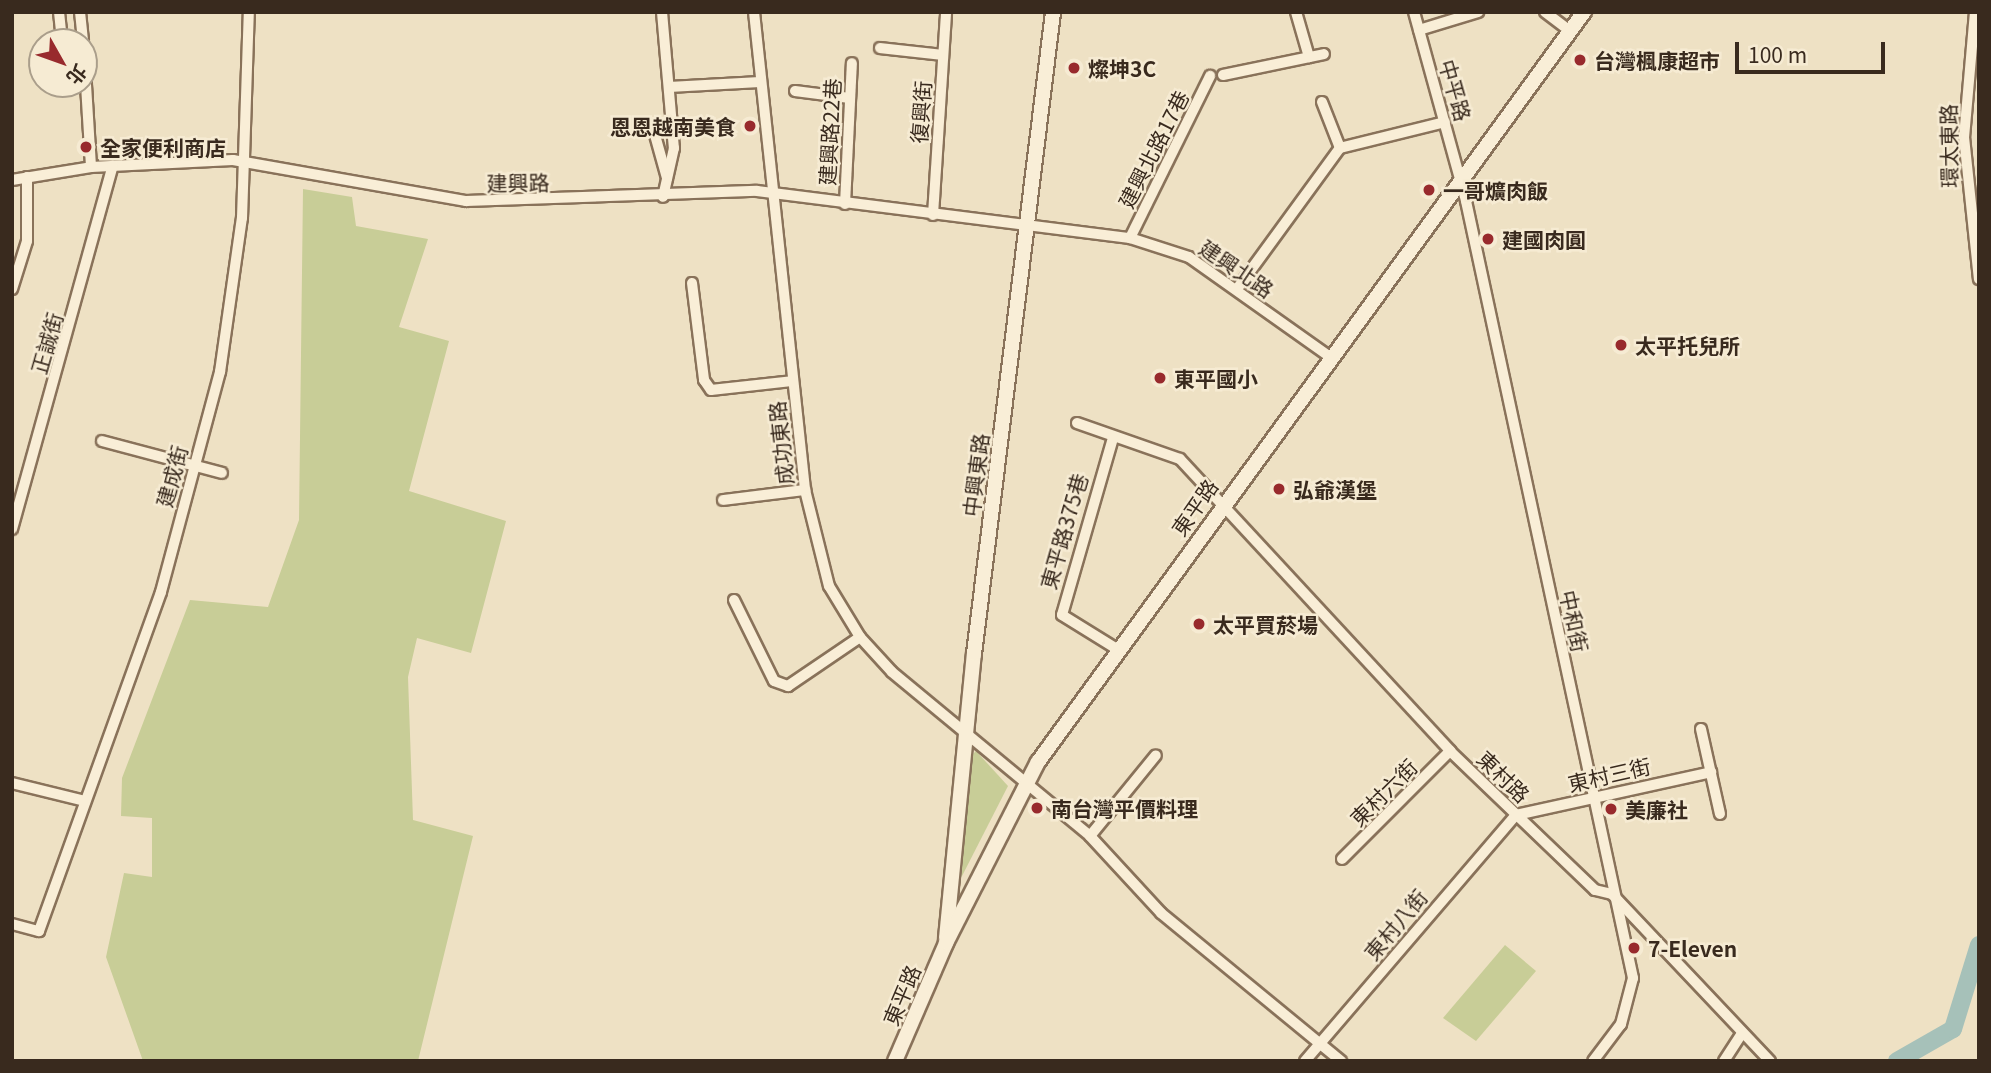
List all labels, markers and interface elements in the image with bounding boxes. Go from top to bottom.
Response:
north arrow [28,28,98,98]
scale bar [1739,28,1890,72]
text: 100 m [1748,39,1807,69]
place label: 台灣楓康超市 [1594,47,1720,73]
marker: 台灣楓康超市 [1572,52,1588,68]
place label: 燦坤3C [1088,55,1156,81]
street label: 中平路 [1435,56,1477,124]
text: 北 [61,60,94,91]
marker: 燦坤3C [1066,60,1082,76]
street label: 建興路22巷 [814,78,844,186]
street label: 復興街 [905,80,935,144]
street label: 建興北路17巷 [1113,86,1193,212]
street label: 環太東路 [1935,104,1961,188]
place label: 恩恩越南美食 [610,113,736,139]
marker: 恩恩越南美食 [742,118,758,134]
place label: 全家便利商店 [100,134,226,160]
marker: 全家便利商店 [78,139,94,155]
street label: 建興路 [486,169,550,195]
place label: 一哥爌肉飯 [1443,177,1548,203]
marker: 一哥爌肉飯 [1421,182,1437,198]
place label: 建國肉圓 [1502,226,1586,252]
marker: 建國肉圓 [1480,231,1496,247]
street label: 建興北路 [1195,234,1279,302]
street label: 正誠街 [25,309,67,377]
place label: 太平托兒所 [1635,332,1740,358]
marker: 太平托兒所 [1613,337,1629,353]
place label: 東平國小 [1174,365,1258,391]
marker: 東平國小 [1152,370,1168,386]
street label: 成功東路 [763,400,797,486]
street label: 中興東路 [957,432,993,518]
street label: 建成街 [151,442,191,510]
street label: 東平路375巷 [1034,470,1092,592]
street label: 東平路 [1166,474,1222,540]
place label: 弘爺漢堡 [1293,476,1377,502]
marker: 弘爺漢堡 [1271,481,1287,497]
street label: 中和街 [1556,588,1594,654]
place label: 太平買菸場 [1213,611,1318,637]
marker: 太平買菸場 [1191,616,1207,632]
street label: 東村路 [1473,745,1535,807]
street label: 東村三街 [1565,752,1653,796]
street label: 東村六街 [1344,753,1422,831]
place label: 南台灣平價料理 [1051,795,1198,821]
place label: 美廉社 [1625,796,1688,822]
marker: 南台灣平價料理 [1029,800,1045,816]
marker: 美廉社 [1603,801,1619,817]
street label: 東村八街 [1358,884,1432,964]
place label: 7-Eleven [1648,935,1737,961]
marker: 7-Eleven [1626,940,1642,956]
street label: 東平路 [877,961,925,1029]

